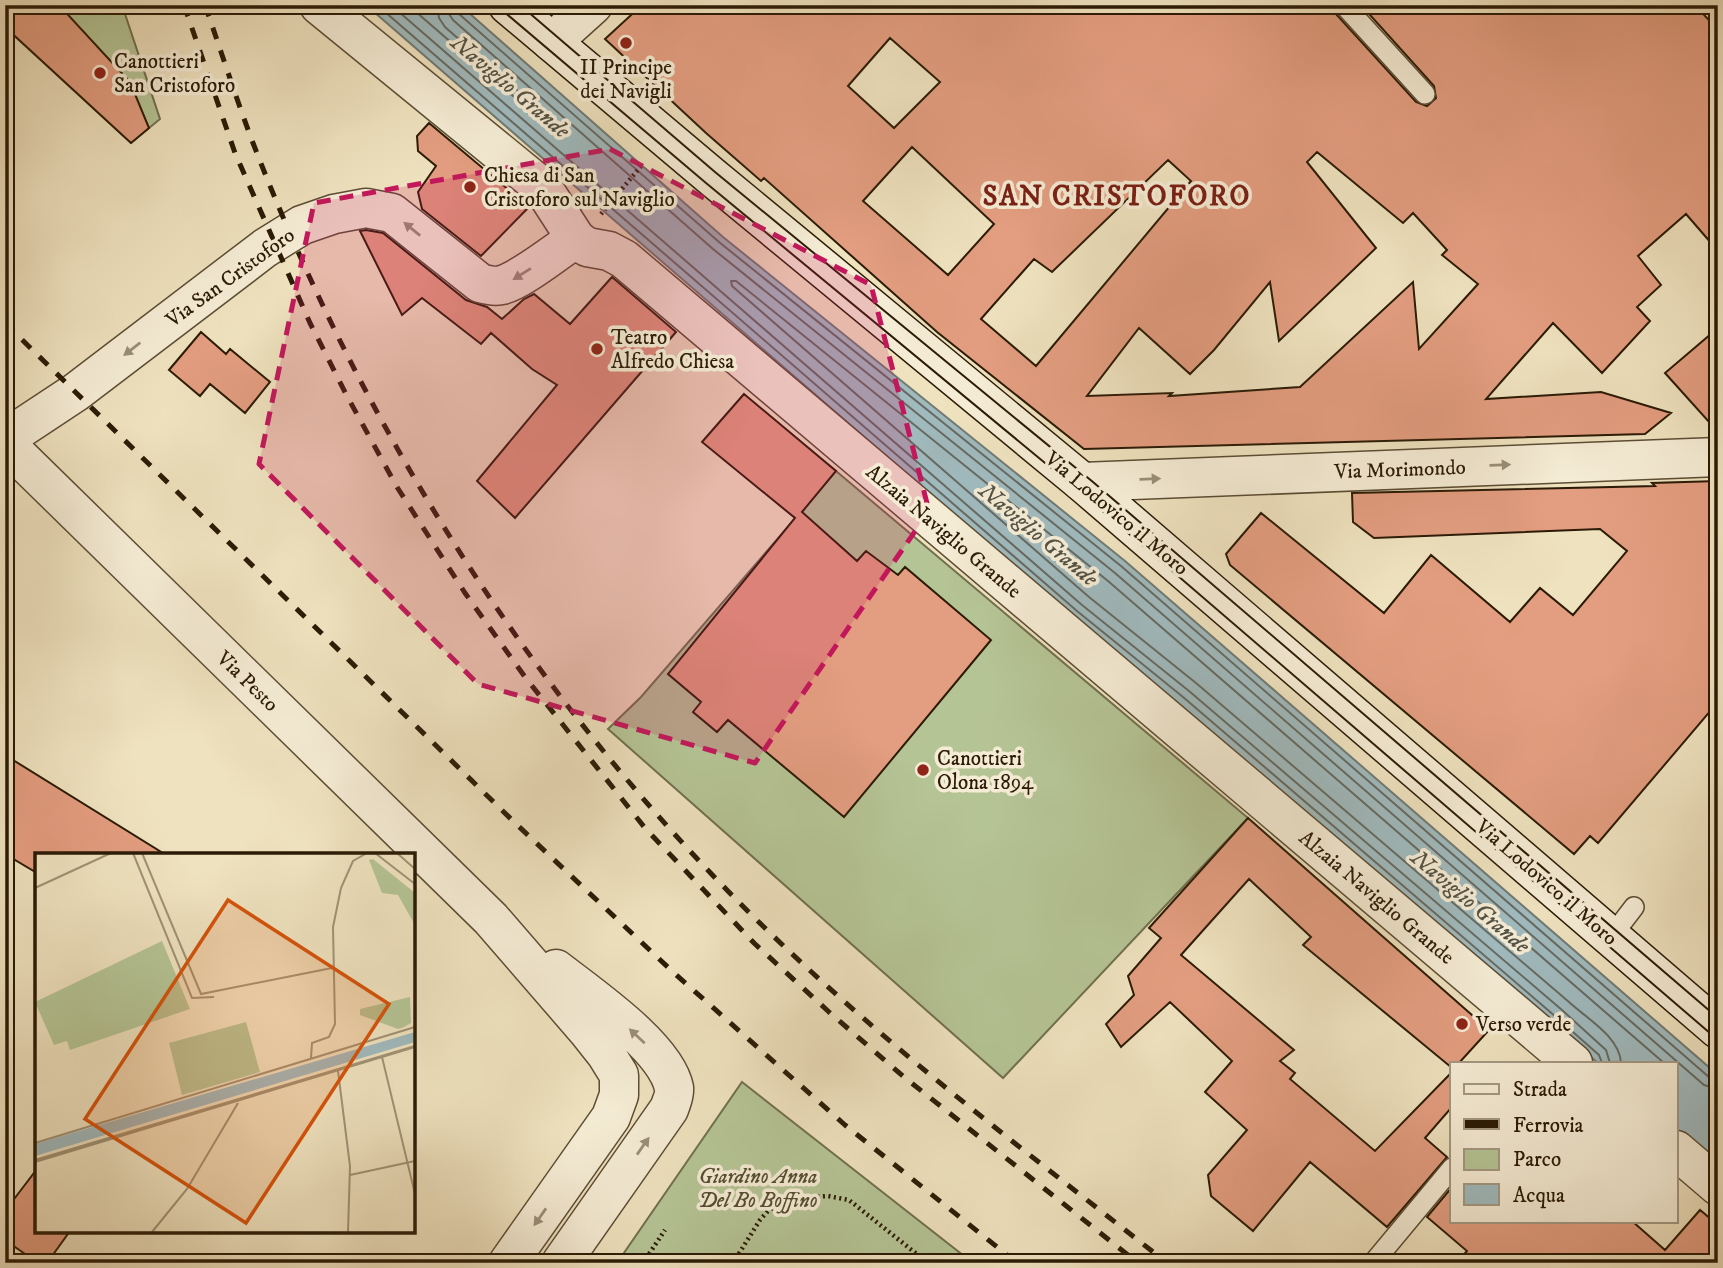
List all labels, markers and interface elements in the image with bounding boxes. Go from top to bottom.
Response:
water label: Naviglio Grande [443,28,576,146]
marker: II Principe dei Navigli [618,35,634,51]
place label: Canottieri San Cristoforo [114,49,235,99]
place label: II Principe dei Navigli [580,55,672,105]
marker: Canottieri San Cristoforo [92,65,108,81]
place label: Chiesa di San Cristoforo sul Naviglio [484,163,675,213]
marker: Chiesa di San Cristoforo sul Naviglio [462,179,478,195]
district label: SAN CRISTOFORO [983,179,1251,214]
one-way arrow [403,221,421,236]
street label: Via San Cristoforo [160,222,300,334]
one-way arrow [512,268,532,281]
place label: Teatro Alfredo Chiesa [611,325,734,375]
one-way arrow [124,341,142,356]
marker: Teatro Alfredo Chiesa [589,341,605,357]
street label: Via Lodovico il Moro [1038,445,1194,581]
street label: Via Morimondo [1333,455,1466,485]
street label: Alzaia Naviglio Grande [860,459,1027,605]
one-way arrow [1489,460,1511,471]
one-way arrow [1139,474,1161,485]
water label: Naviglio Grande [971,476,1104,594]
street label: Via Pesto [210,645,284,718]
place label: Canottieri Olona 1894 [937,746,1034,796]
marker: Canottieri Olona 1894 [915,762,931,778]
street label: Via Lodovico il Moro [1469,813,1623,952]
street label: Alzaia Naviglio Grande [1293,825,1460,971]
water label: Naviglio Grande [1403,843,1536,961]
inset map [35,853,415,1233]
place label: Verso verde [1475,1012,1572,1038]
marker: Verso verde [1454,1016,1470,1032]
one-way arrow [628,1028,646,1044]
legend [1450,1062,1678,1222]
text: Strada [1513,1077,1567,1103]
text: Ferrovia [1513,1113,1584,1139]
one-way arrow [636,1136,649,1155]
text: Parco [1513,1147,1561,1173]
park label: Giardino Anna Del Bo Boffino [698,1164,818,1214]
text: Acqua [1513,1183,1565,1209]
one-way arrow [533,1208,547,1226]

